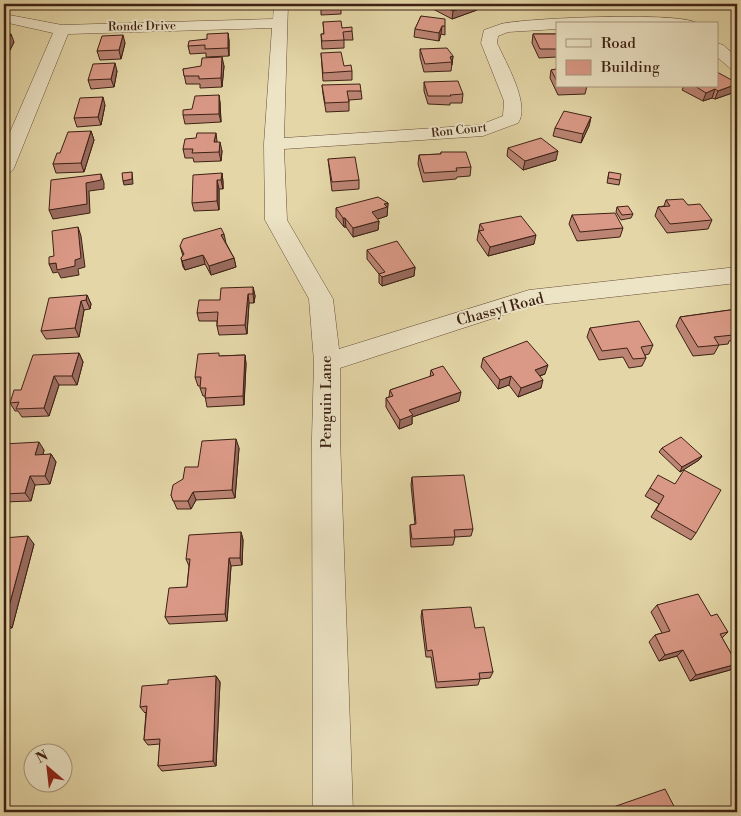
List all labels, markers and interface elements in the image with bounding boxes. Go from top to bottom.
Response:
street label: Ronde Drive [108,18,176,35]
legend [556,22,718,88]
text: Road [601,34,636,53]
text: Building [600,58,660,77]
street label: Ron Court [430,120,489,141]
street label: Chassyl Road [454,289,546,330]
street label: Penguin Lane [317,355,336,449]
north arrow [22,744,72,794]
text: N [33,747,51,768]

